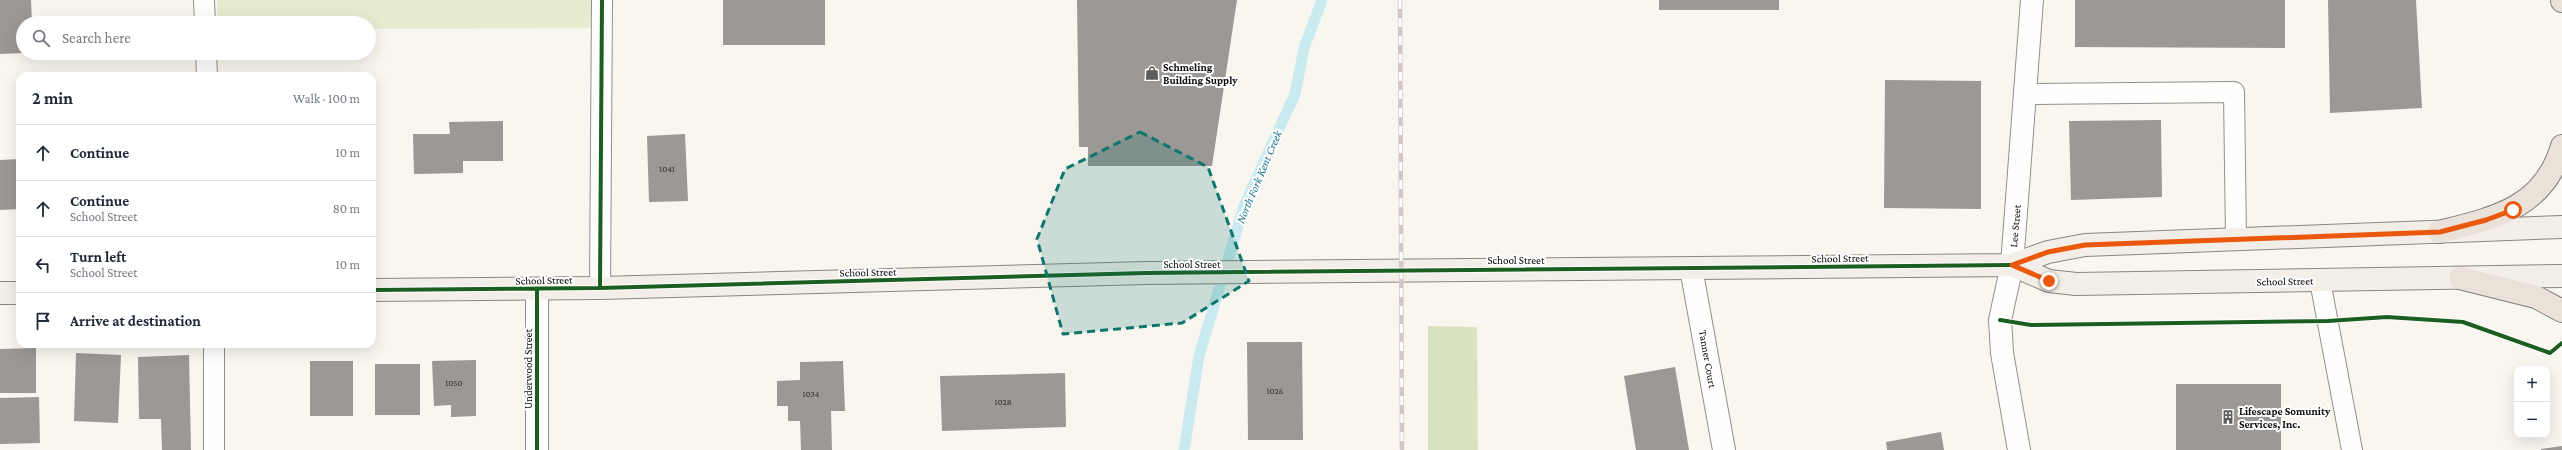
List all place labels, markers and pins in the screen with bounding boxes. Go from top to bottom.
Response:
place label: Schmeling Building Supply [1163,61,1238,86]
shop icon: Schmeling Building Supply [1144,65,1160,81]
place label: Lifescape Somunity Services, Inc. [2239,405,2331,431]
building icon: Lifescape Somunity Services, Inc. [2220,409,2236,425]

